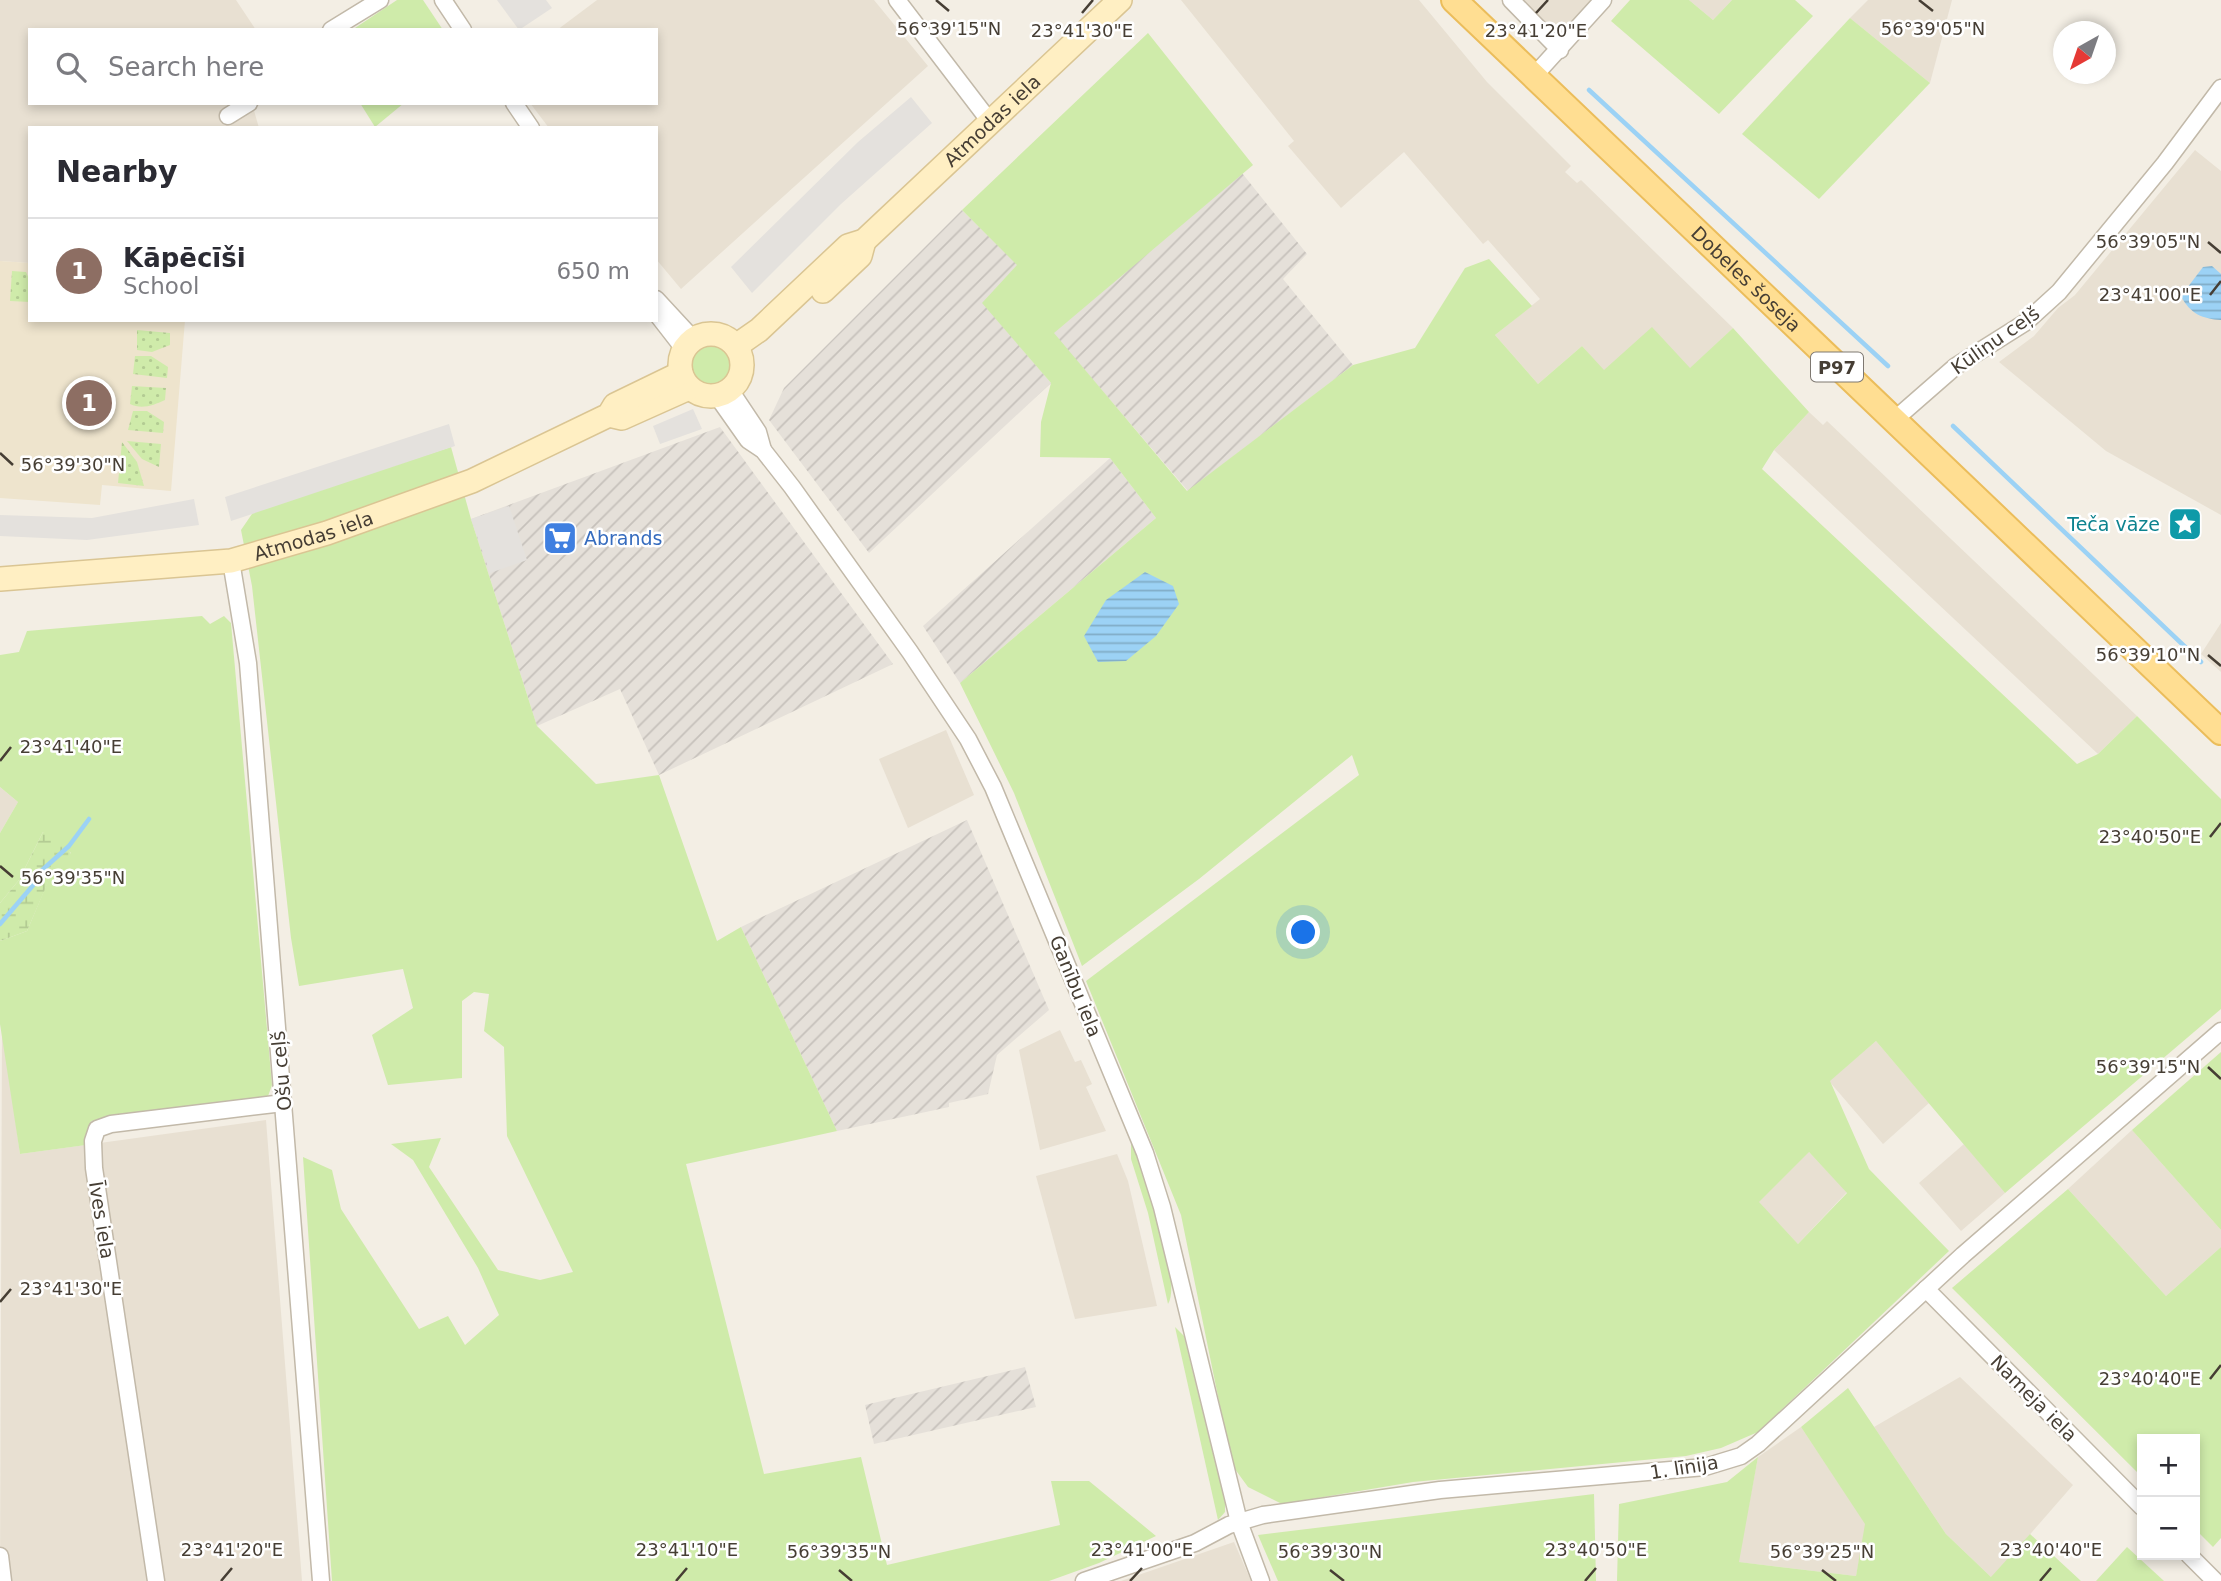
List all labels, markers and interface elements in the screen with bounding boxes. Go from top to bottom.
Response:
text: 56°39'15"N [897,18,1001,39]
text: 56°39'05"N [1881,18,1985,39]
text: 23°41'30"E [1031,20,1133,41]
text: 23°41'20"E [1485,20,1587,41]
north arrow [2053,21,2116,84]
search box [28,28,658,105]
icon: search [52,48,90,86]
text: Search here [108,52,264,82]
street label: Atmodas iela [939,70,1045,171]
text: Nearby [56,154,178,189]
street label: Dobeles šoseja [1687,222,1806,336]
text: 56°39'05"N [2096,231,2200,252]
text: Kāpēcīši [123,243,246,273]
text: 1 [71,258,87,284]
text: 650 m [556,258,630,284]
text: School [123,273,199,299]
text: 23°41'00"E [2099,284,2201,305]
street label: Kūliņu ceļš [1947,302,2044,379]
road number: P97 [1811,352,1863,382]
pin: 1 [66,377,112,429]
text: 56°39'30"N [21,454,125,475]
place icon: Teča vāze [2166,505,2204,543]
street label: Atmodas iela [251,506,376,565]
place label: Teča vāze [2066,513,2160,535]
supermarket icon: Abrands [541,519,579,557]
place label: Abrands [584,527,663,549]
text: 56°39'10"N [2096,644,2200,665]
text: 23°41'40"E [20,736,122,757]
text: 23°40'50"E [2099,826,2201,847]
text: 56°39'35"N [21,867,125,888]
your location [1286,915,1320,949]
street label: Ganību iela [1046,932,1106,1040]
street label: Ošu ceļš [267,1030,296,1112]
text: 56°39'15"N [2096,1056,2200,1077]
street label: Īves iela [85,1179,120,1260]
text: 23°41'30"E [20,1278,122,1299]
street label: Nameja iela [1986,1350,2082,1446]
text: 23°40'40"E [2099,1368,2201,1389]
map controls [2137,1434,2200,1560]
button: + [2137,1434,2200,1497]
street label: 1. līnija [1648,1451,1720,1483]
button: − [2137,1497,2200,1560]
text: 23°41'20"E [181,1539,283,1560]
text: 23°41'10"E [636,1539,738,1560]
text: 23°41'00"E [1091,1539,1193,1560]
text: 23°40'50"E [1545,1539,1647,1560]
text: 23°40'40"E [2000,1539,2102,1560]
text: 56°39'35"N [787,1541,891,1562]
text: 56°39'30"N [1278,1541,1382,1562]
text: 56°39'25"N [1770,1541,1874,1562]

